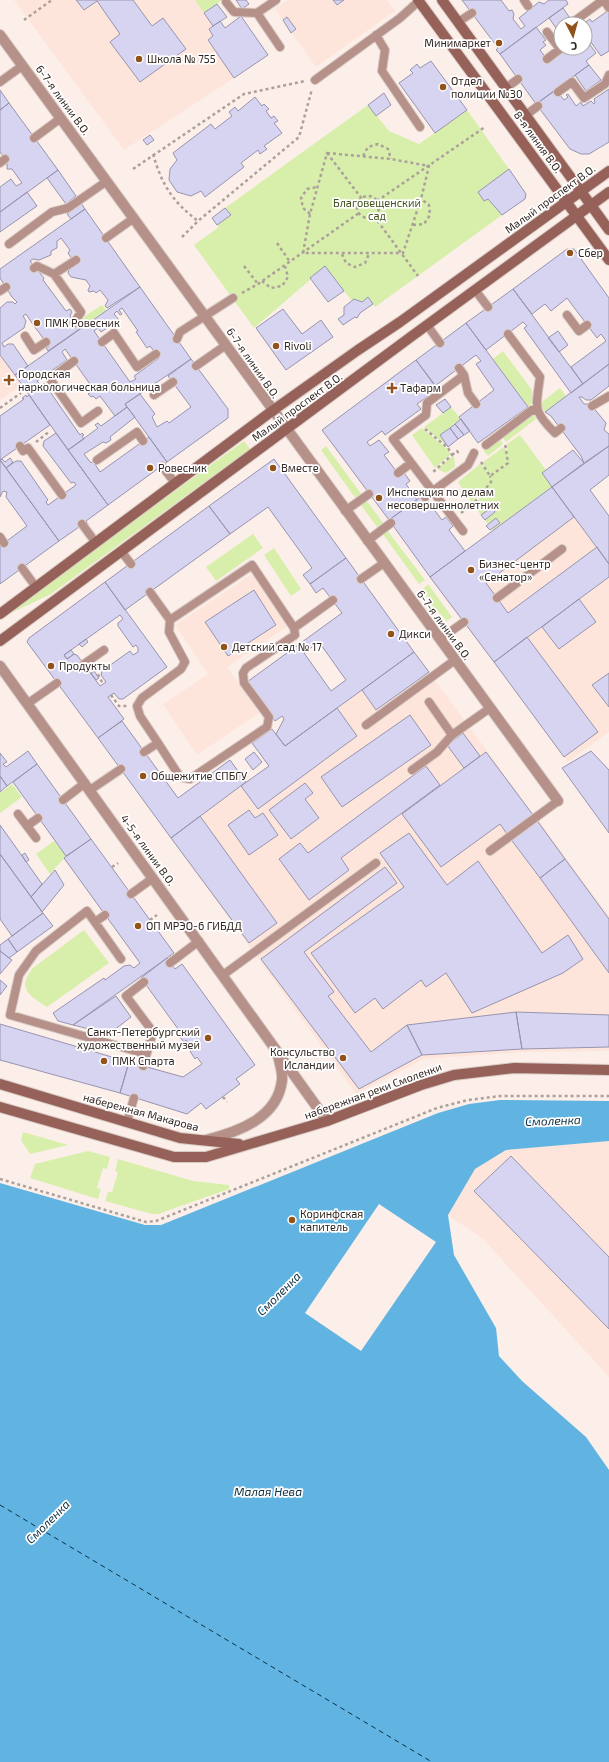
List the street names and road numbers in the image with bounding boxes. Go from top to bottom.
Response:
street label: 6-7-я линии В.О. [34,62,93,137]
street label: 8-я линия В.О. [512,108,565,175]
street label: Малый проспект В.О. [502,162,597,236]
street label: 6-7-я линии В.О. [224,325,283,400]
street label: Малый проспект В.О. [249,370,344,444]
street label: 6-7-я линии В.О. [415,587,474,662]
street label: 4-5-я линии В.О. [118,812,179,888]
street label: набережная реки Смоленки [302,1060,443,1121]
street label: набережная Макарова [82,1090,200,1133]

